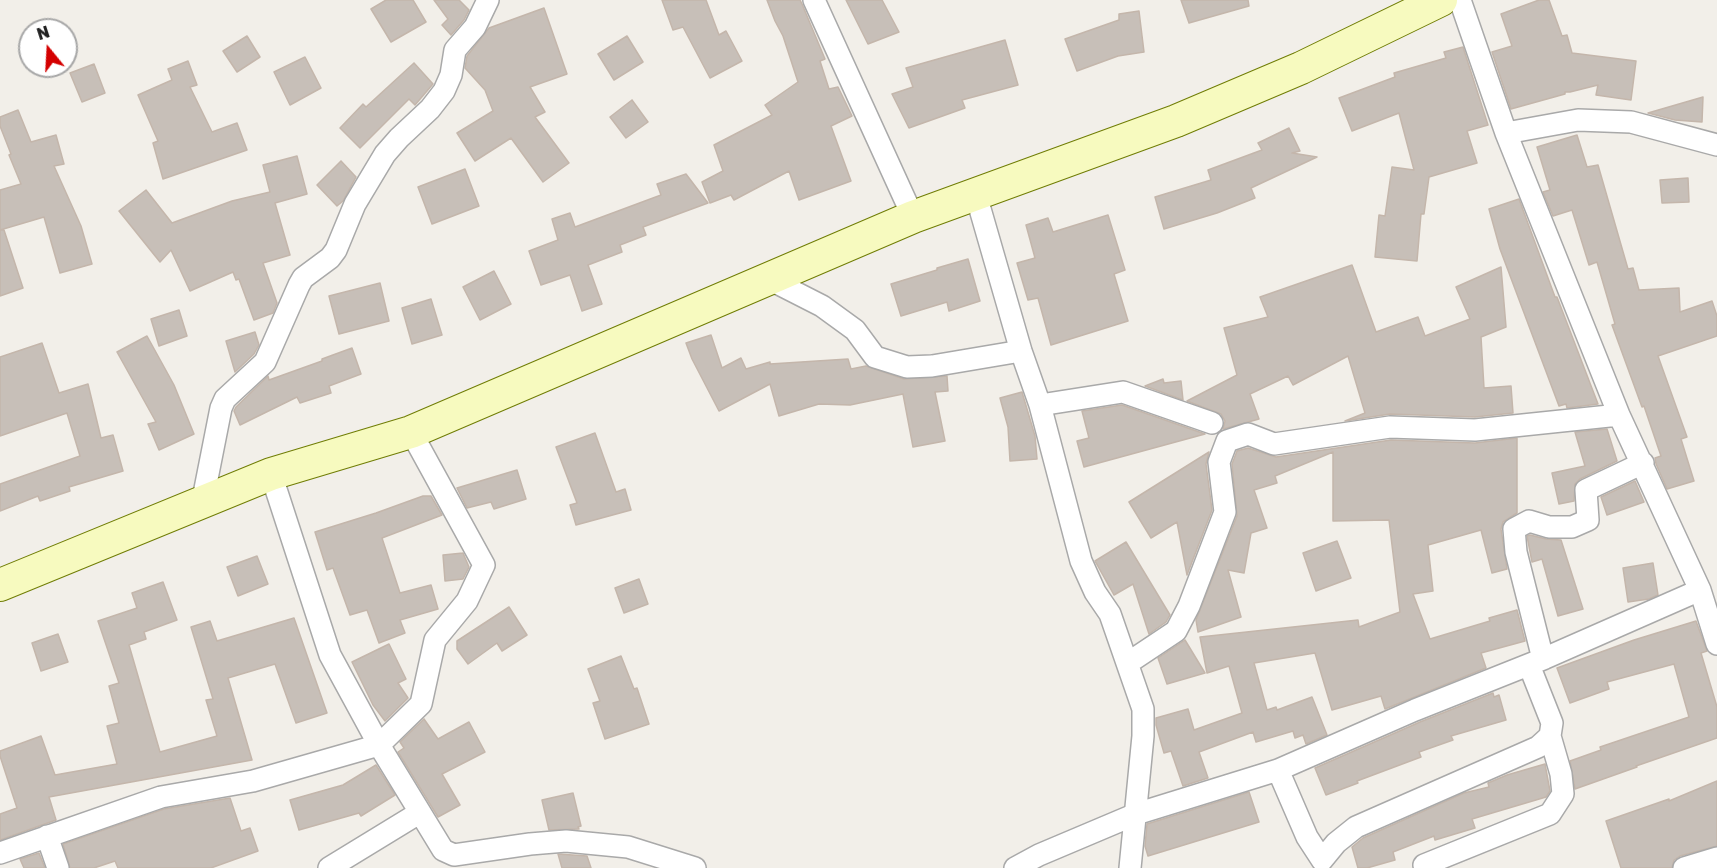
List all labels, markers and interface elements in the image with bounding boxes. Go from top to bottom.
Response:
north arrow [18,18,78,78]
text: N [34,21,52,44]

